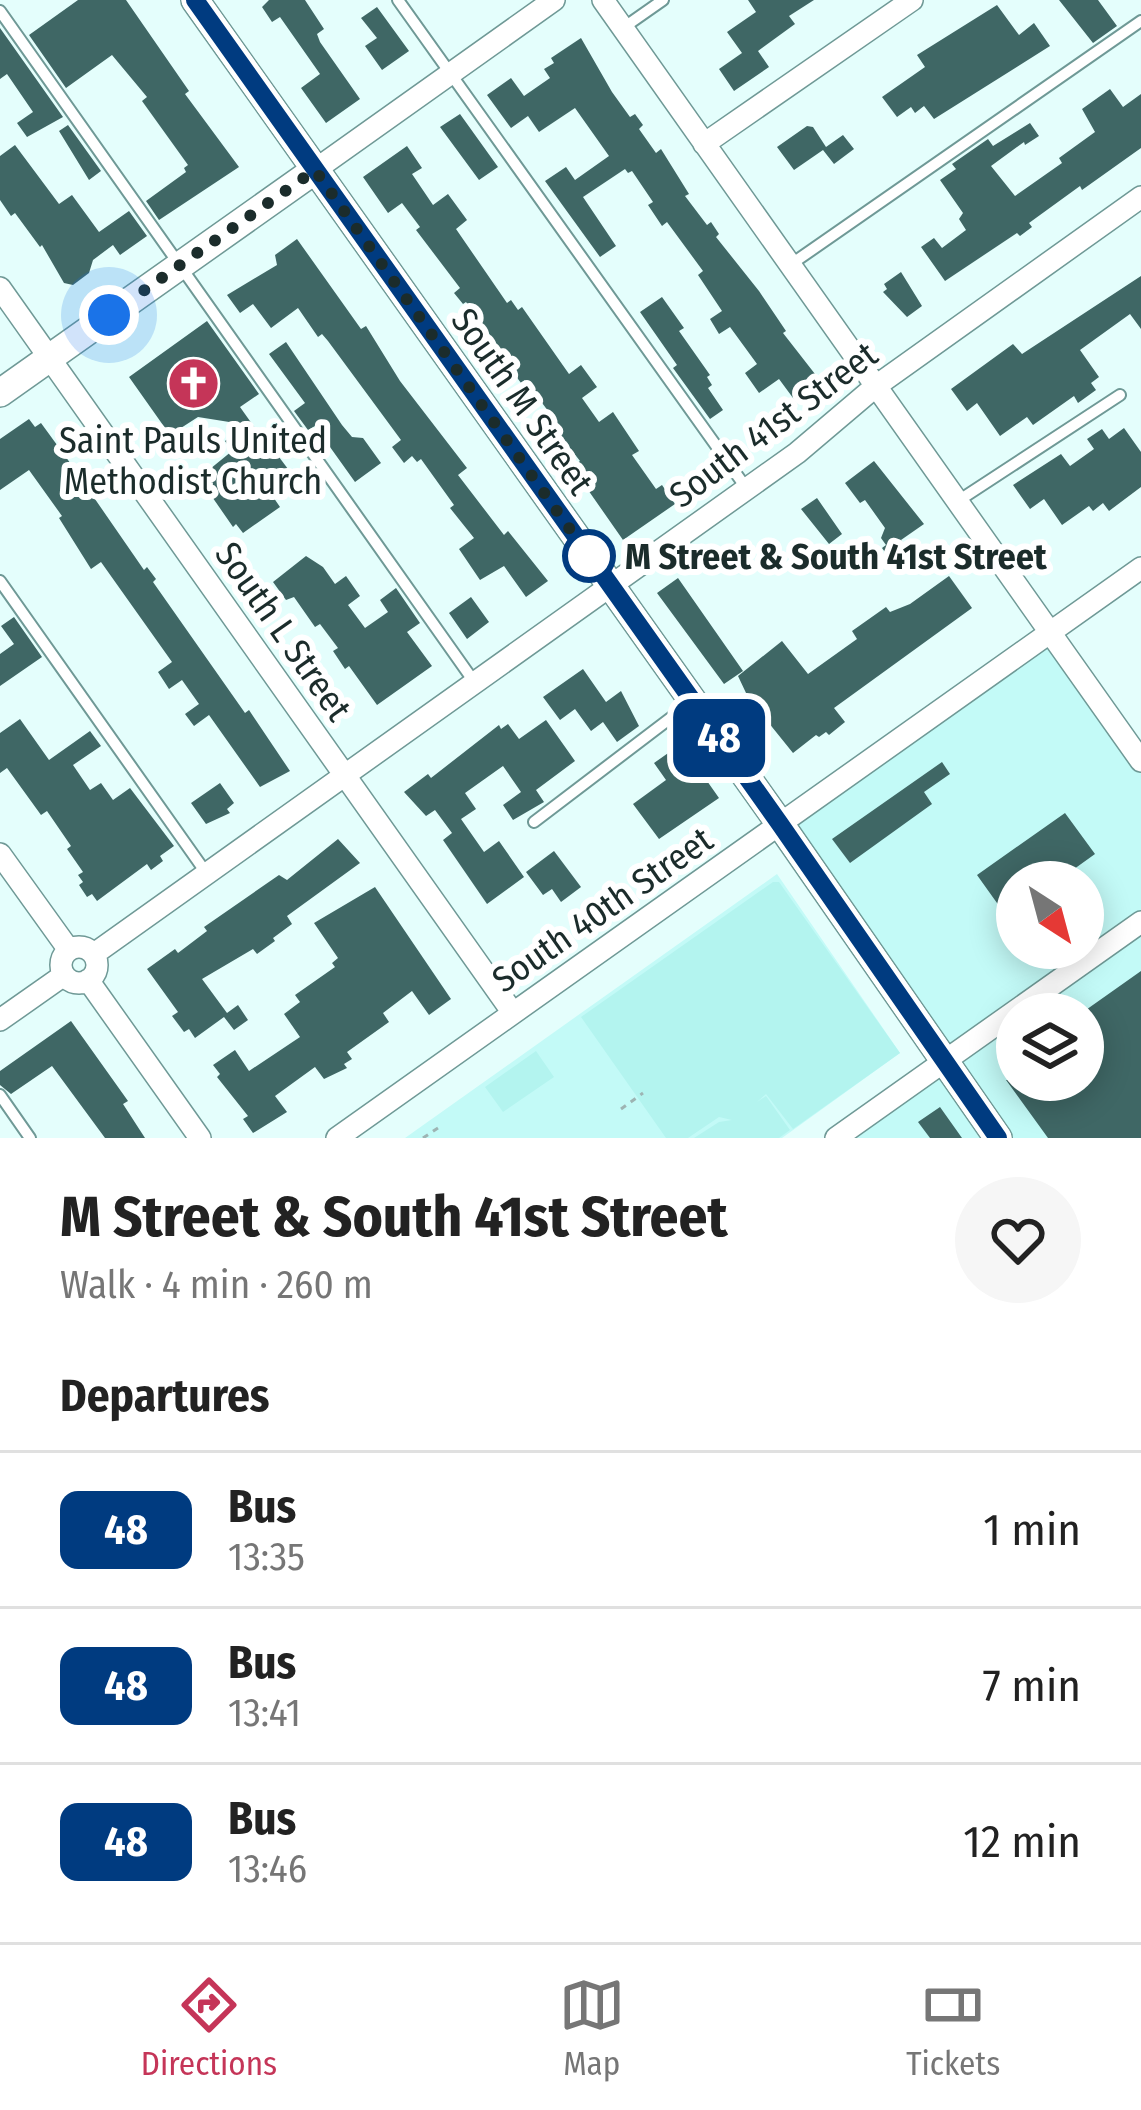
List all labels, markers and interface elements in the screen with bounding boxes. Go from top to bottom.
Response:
your location [79,285,139,345]
street label: South M Street [442,300,603,503]
street label: South 41st Street [661,332,886,517]
church icon: Saint Pauls United Methodist Church [165,356,221,412]
place label: Saint Pauls United Methodist Church [59,419,327,504]
marker: M Street & South 41st Street [564,531,614,581]
street label: South L Street [206,534,361,729]
place label: M Street & South 41st Street [625,535,1048,579]
line badge: 48 [665,699,773,777]
text: 48 [697,713,741,763]
street label: South 40th Street [484,817,721,1002]
north arrow [996,861,1104,969]
map controls [996,861,1104,1101]
button: layers [996,993,1104,1101]
button: heart [955,1177,1081,1303]
text: M Street & South 41st Street [60,1183,727,1251]
text: Walk · 4 min · 260 m [60,1262,373,1308]
text: Departures [60,1369,269,1423]
text: Bus [228,1480,296,1534]
text: 1 min [983,1503,1081,1557]
text: 48 [104,1505,148,1555]
text: 13:35 [228,1534,305,1580]
text: Bus [228,1636,296,1690]
text: 7 min [983,1659,1081,1713]
text: 48 [104,1661,148,1711]
text: 13:41 [228,1690,301,1736]
text: Bus [228,1792,296,1846]
text: 12 min [963,1815,1081,1869]
text: 48 [104,1817,148,1867]
text: 13:46 [228,1846,307,1892]
tab: Directions [141,1972,277,2084]
tab: Map [559,1972,625,2084]
tab: Tickets [906,1972,1000,2084]

